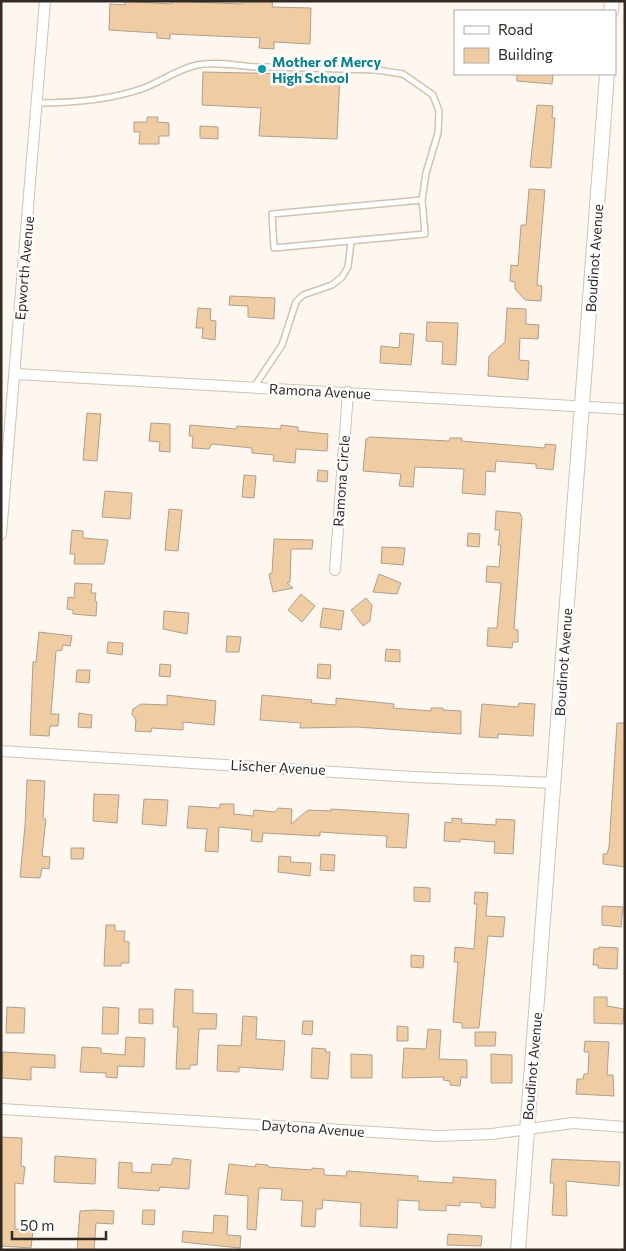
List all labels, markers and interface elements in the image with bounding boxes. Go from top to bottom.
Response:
legend [454,10,616,75]
text: Road [498,20,533,38]
text: Building [498,45,553,63]
place label: Mother of Mercy High School [272,53,381,86]
marker: Mother of Mercy High School [256,63,268,75]
street label: Boudinot Avenue [582,203,606,313]
street label: Epworth Avenue [11,215,37,321]
street label: Ramona Avenue [269,380,371,402]
street label: Ramona Circle [329,435,353,527]
street label: Boudinot Avenue [551,607,575,717]
street label: Lischer Avenue [230,756,326,778]
street label: Boudinot Avenue [519,1011,545,1121]
street label: Daytona Avenue [261,1116,365,1140]
scale bar [12,1208,106,1240]
text: 50 m [20,1216,54,1234]

